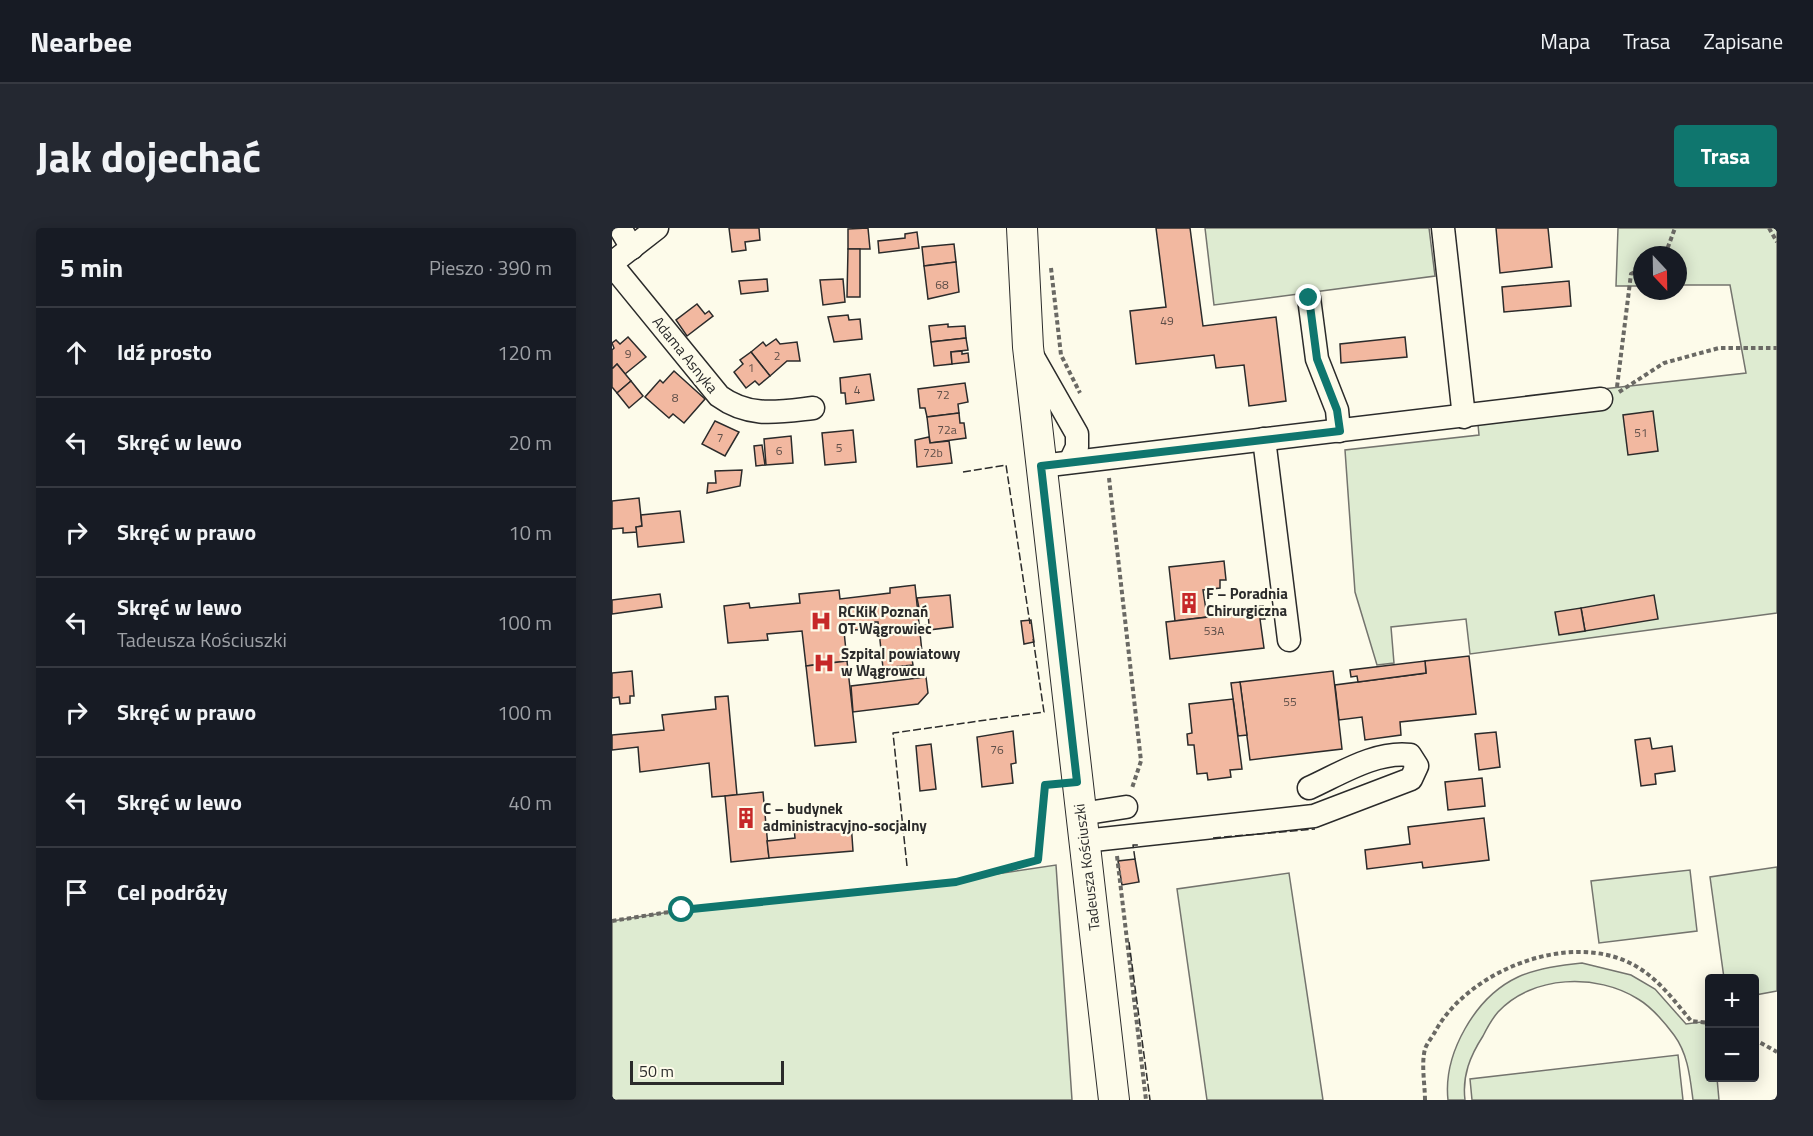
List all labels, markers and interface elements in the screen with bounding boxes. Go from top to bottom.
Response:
text: Nearbee [30,20,132,63]
text: Mapa [1540,25,1590,57]
text: Trasa [1623,25,1670,57]
text: Zapisane [1703,25,1783,57]
text: Jak dojechać [36,124,261,188]
button: Trasa [1674,125,1777,187]
north arrow [1633,246,1687,300]
text: 5 min [60,248,123,287]
text: Pieszo · 390 m [429,252,552,283]
house number: 68 [935,275,949,294]
route end [1295,284,1321,310]
street label: Adama Asnyka [647,311,724,399]
house number: 49 [1160,311,1174,330]
text: Idź prosto [117,335,212,369]
icon: ahead [60,336,93,369]
text: 120 m [497,337,552,368]
house number: 9 [625,344,632,363]
house number: 2 [774,346,780,365]
house number: 1 [748,358,754,377]
house number: 4 [854,380,861,399]
house number: 72 [936,385,950,404]
house number: 8 [672,388,679,407]
house number: 72a [937,420,957,439]
house number: 51 [1634,423,1648,442]
text: Skręć w lewo [117,425,242,459]
icon: left [60,426,93,459]
text: 20 m [508,427,552,458]
house number: 7 [717,428,723,447]
house number: 5 [836,438,843,457]
house number: 6 [776,441,783,460]
house number: 72b [923,443,943,462]
text: Skręć w prawo [117,515,256,549]
icon: right [60,516,93,549]
text: 10 m [508,517,552,548]
place label: F – Poradnia Chirurgiczna [1206,582,1288,622]
text: Skręć w lewo [117,590,242,624]
building icon: F – Poradnia Chirurgiczna [1177,591,1201,615]
place label: RCKiK Poznań OT Wągrowiec [838,600,932,640]
icon: left [60,606,93,639]
text: 100 m [497,607,552,638]
hospital icon: RCKiK Poznań OT Wągrowiec [809,609,833,633]
house number: 53A [1204,621,1224,640]
text: Tadeusza Kościuszki [117,624,287,655]
place label: Szpital powiatowy w Wągrowcu [841,642,961,682]
hospital icon: Szpital powiatowy w Wągrowcu [812,651,836,675]
house number: 55 [1283,692,1297,711]
text: Skręć w prawo [117,695,256,729]
icon: right [60,696,93,729]
text: 100 m [497,697,552,728]
house number: 76 [990,740,1004,759]
text: Skręć w lewo [117,785,242,819]
icon: left [60,786,93,819]
text: 40 m [508,787,552,818]
place label: C – budynek administracyjno-socjalny [763,797,927,837]
street label: Tadeusza Kościuszki [1067,802,1106,932]
building icon: C – budynek administracyjno-socjalny [734,806,758,830]
text: Cel podróży [117,875,227,909]
icon: arrive [60,876,93,909]
route start [668,896,694,922]
map controls [1705,974,1759,1082]
button: + [1705,974,1759,1028]
button: − [1705,1028,1759,1082]
scale bar [630,1058,784,1086]
text: 50 m [639,1059,674,1083]

